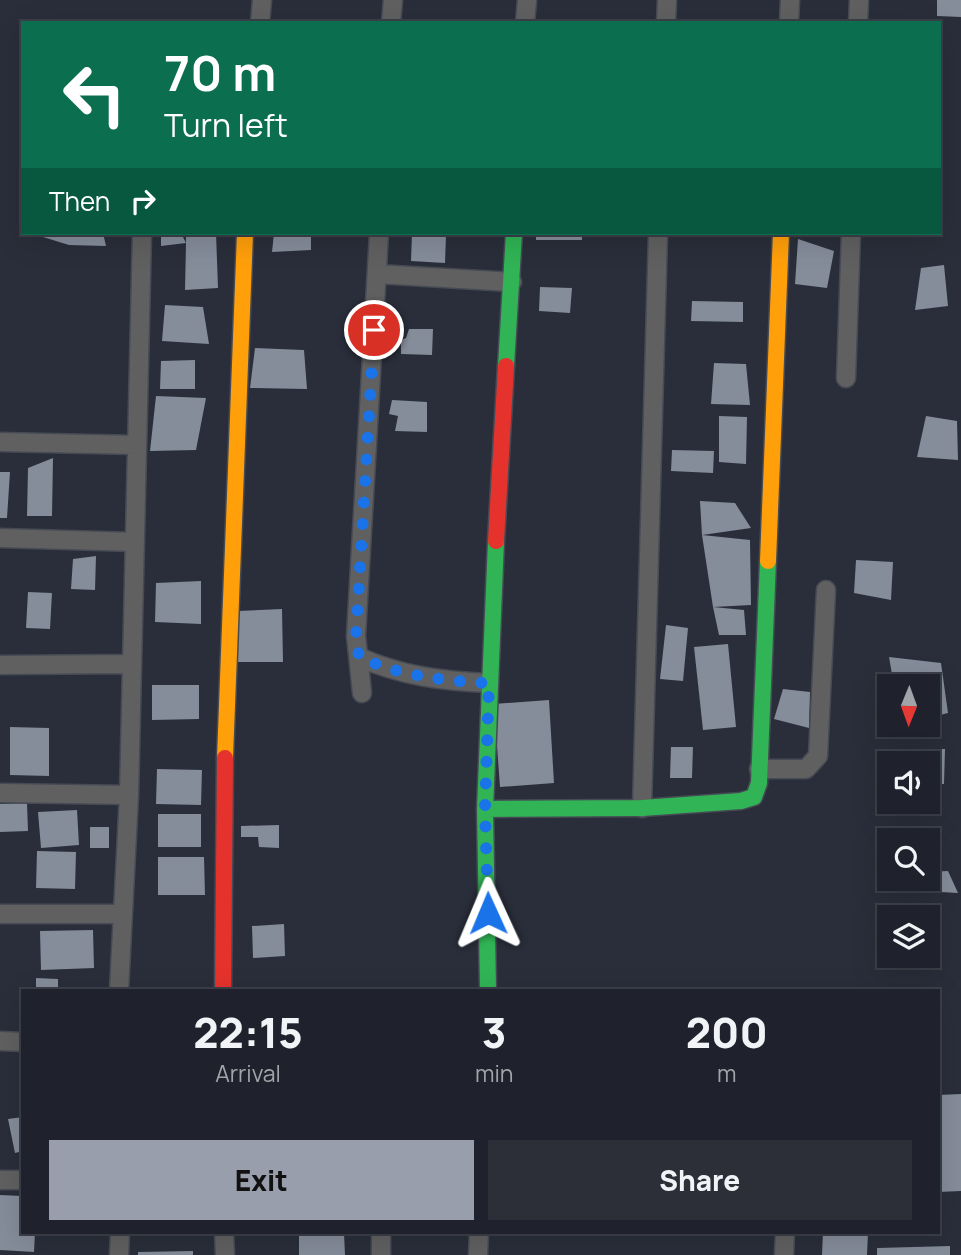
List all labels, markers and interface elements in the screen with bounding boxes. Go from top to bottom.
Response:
text: 70 m [164,39,276,106]
icon: left [49,49,140,140]
text: Turn left [164,103,288,147]
icon: right [124,182,162,220]
text: Then [49,183,110,219]
pin [344,300,404,360]
icon: arrive [355,311,393,349]
north arrow [877,674,940,737]
map controls [877,674,940,968]
button: sound [877,751,940,814]
button: search [877,828,940,891]
position arrow [451,876,525,950]
button: layers [877,905,940,968]
text: 22:15 [193,1003,303,1061]
text: 3 [482,1003,507,1061]
text: 200 [686,1003,768,1061]
text: Arrival [215,1057,281,1089]
text: min [475,1057,514,1089]
text: m [717,1057,737,1089]
button: Exit [49,1140,474,1220]
button: Share [488,1140,912,1220]

